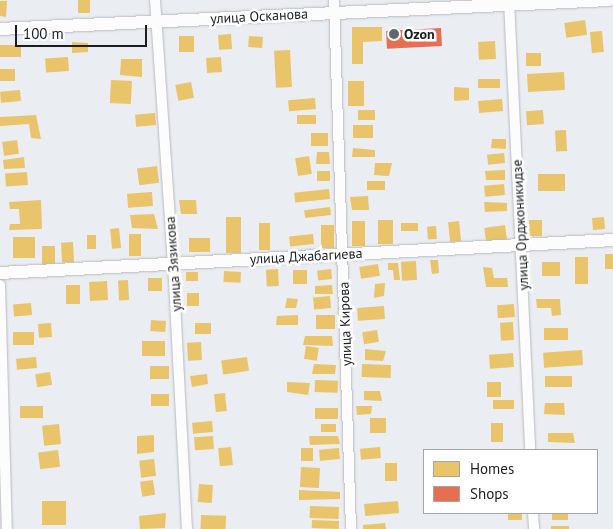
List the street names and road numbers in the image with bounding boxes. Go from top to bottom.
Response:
street label: улица Осканова [210,5,308,27]
street label: улица Орджоникидзе [508,159,532,291]
street label: улица Зязикова [161,216,185,312]
street label: улица Джабагиева [249,245,363,267]
street label: улица Кирова [335,281,355,367]

